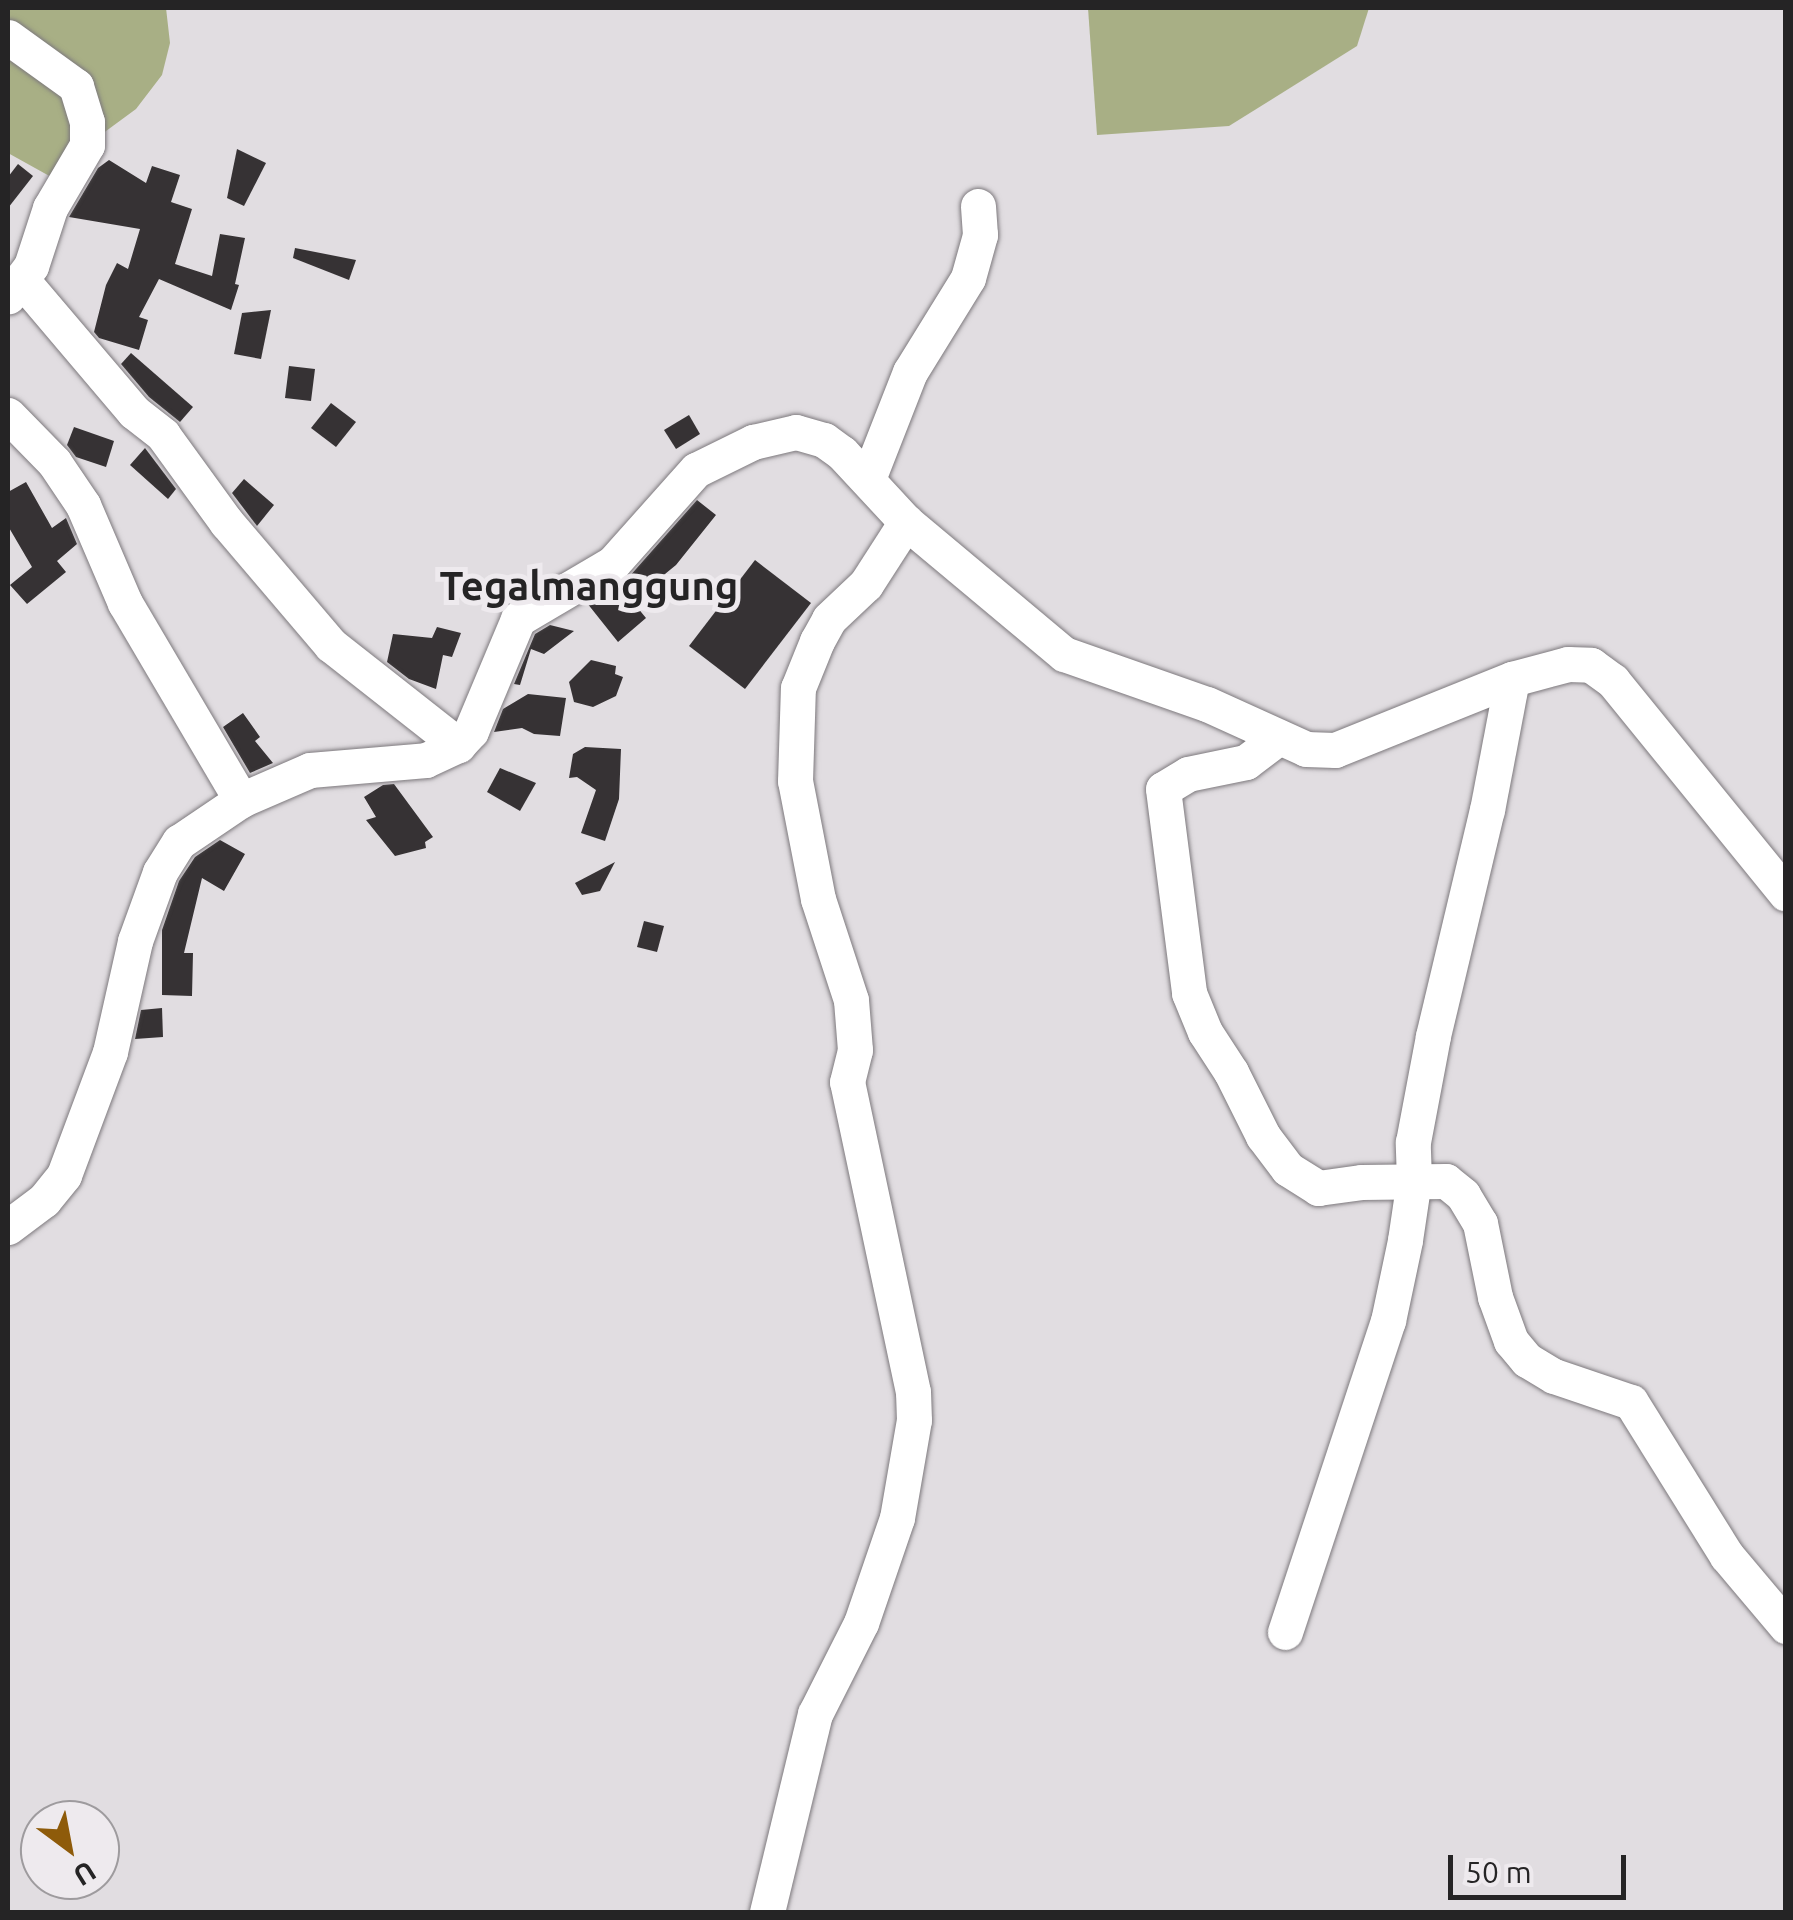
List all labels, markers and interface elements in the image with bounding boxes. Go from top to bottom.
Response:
district label: Tegalmanggung [440,562,738,610]
north arrow [20,1800,120,1900]
scale bar [1453,1835,1630,1897]
text: 50 m [1465,1855,1532,1889]
text: U [69,1856,102,1893]

